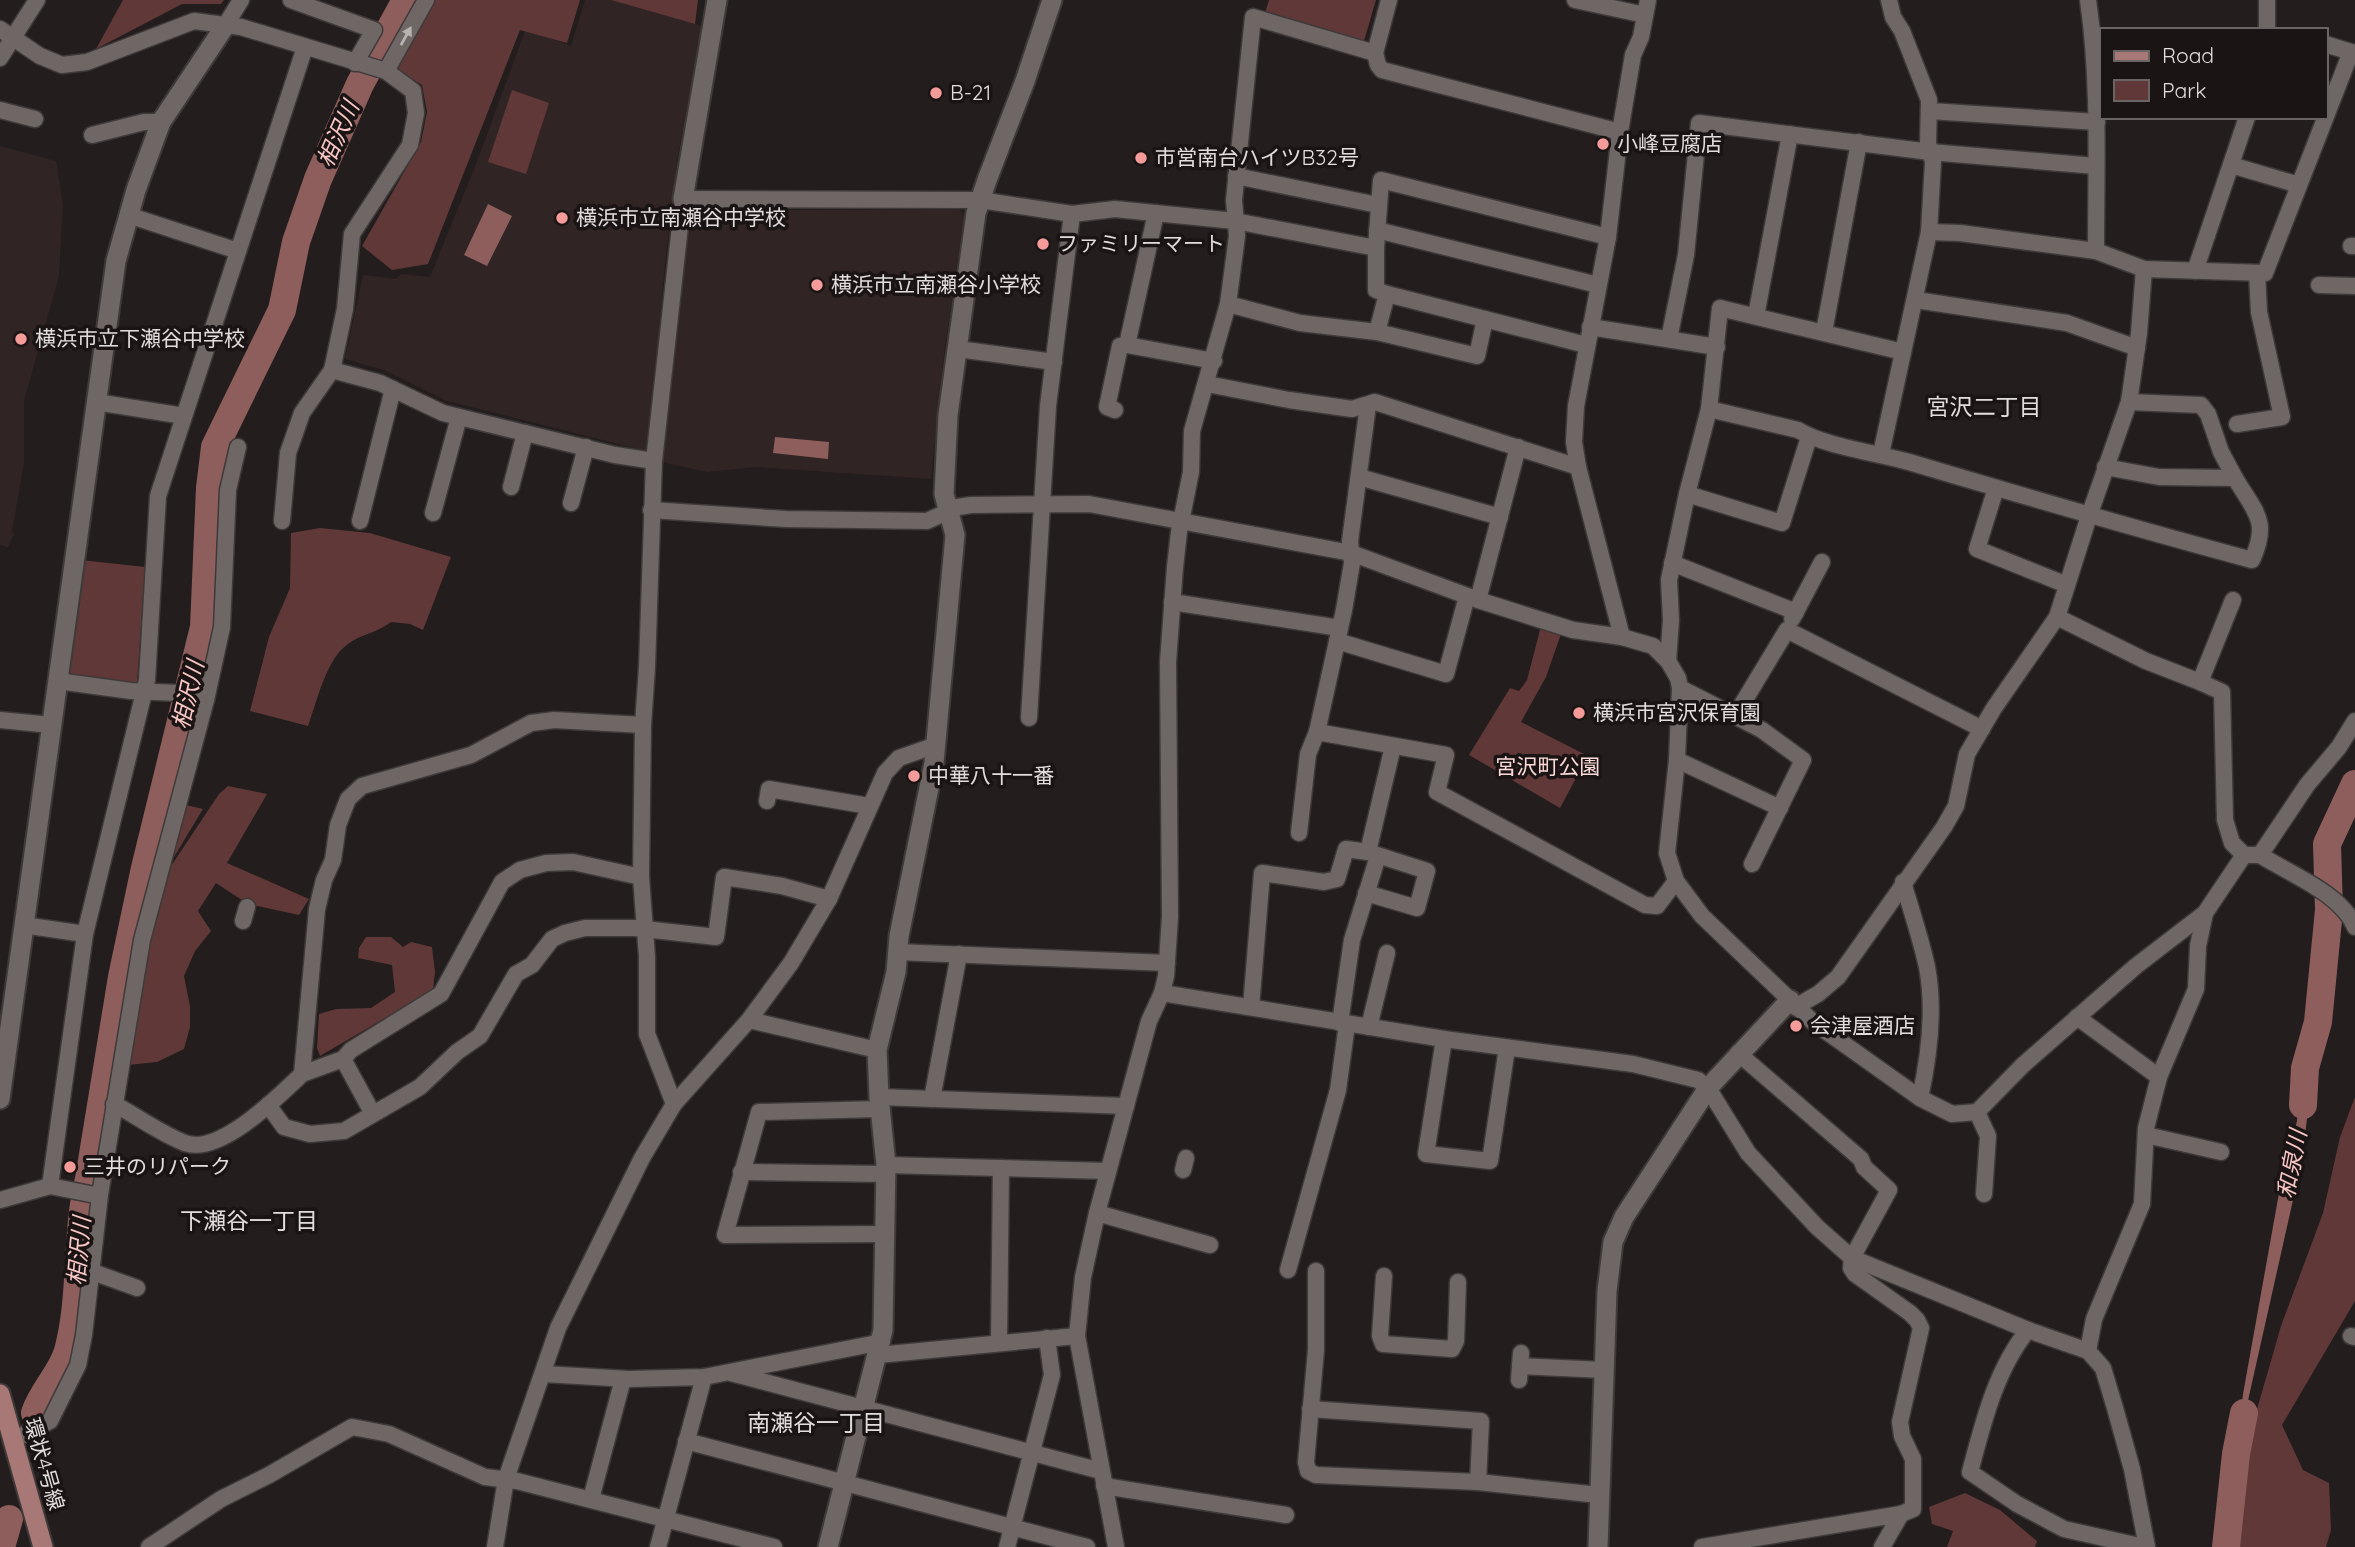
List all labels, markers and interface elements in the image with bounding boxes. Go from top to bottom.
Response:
one-way arrow [400,26,412,45]
legend [2100,28,2327,119]
text: Road [2162,42,2214,68]
text: Park [2162,77,2206,103]
place label: B-21 [950,79,991,105]
marker: B-21 [928,85,944,101]
water label: 相沢川 [310,94,366,171]
place label: 小峰豆腐店 [1617,130,1722,156]
marker: 小峰豆腐店 [1595,136,1611,152]
place label: 市営南台ハイツB32号 [1155,144,1359,170]
marker: 市営南台ハイツB32号 [1133,150,1149,166]
place label: 横浜市立南瀬谷中学校 [576,204,786,230]
marker: 横浜市立南瀬谷中学校 [554,210,570,226]
place label: ファミリーマート [1057,230,1225,256]
marker: ファミリーマート [1035,236,1051,252]
place label: 横浜市立南瀬谷小学校 [831,271,1041,297]
marker: 横浜市立南瀬谷小学校 [809,277,825,293]
place label: 横浜市立下瀬谷中学校 [35,325,245,351]
marker: 横浜市立下瀬谷中学校 [13,331,29,347]
district label: 宮沢二丁目 [1927,392,2042,421]
water label: 相沢川 [166,655,210,732]
place label: 横浜市宮沢保育園 [1593,699,1761,725]
marker: 横浜市宮沢保育園 [1571,705,1587,721]
park label: 宮沢町公園 [1496,753,1601,779]
place label: 中華八十一番 [928,762,1054,788]
marker: 中華八十一番 [906,768,922,784]
place label: 会津屋酒店 [1810,1012,1915,1038]
marker: 会津屋酒店 [1788,1018,1804,1034]
water label: 和泉川 [2271,1124,2313,1201]
place label: 三井のリパーク [84,1153,231,1179]
marker: 三井のリパーク [62,1159,78,1175]
district label: 下瀬谷一丁目 [180,1206,318,1235]
water label: 相沢川 [61,1212,96,1287]
district label: 南瀬谷一丁目 [747,1408,885,1437]
street label: 環状4号線 [19,1414,71,1513]

